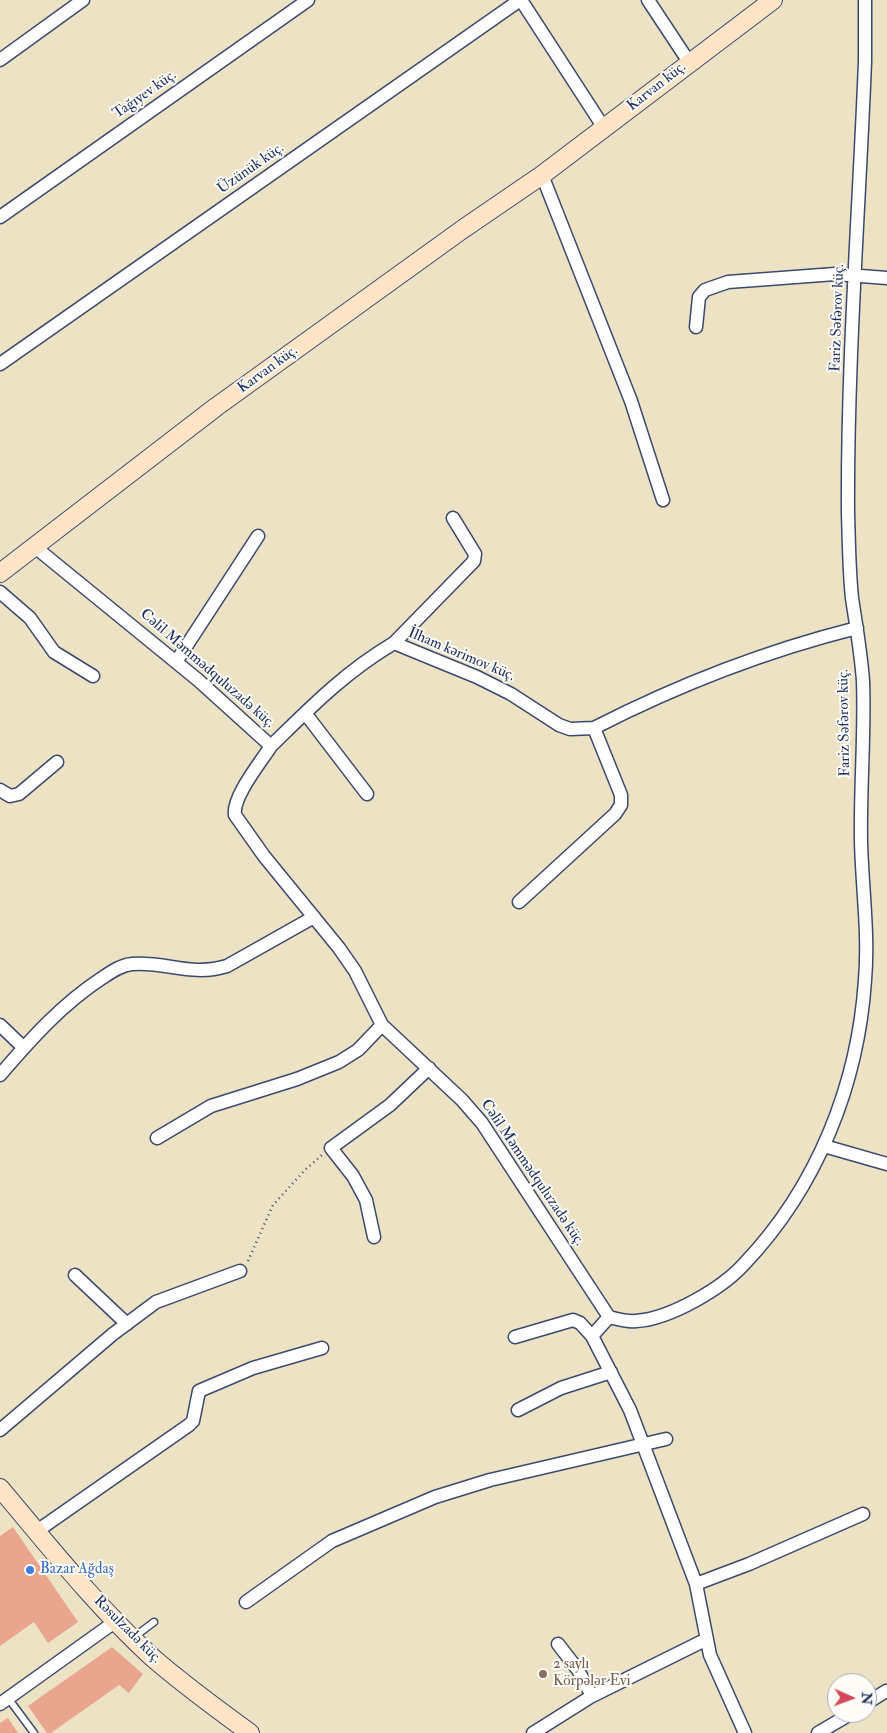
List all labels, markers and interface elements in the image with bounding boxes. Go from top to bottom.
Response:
street label: Karvan küç. [624,58,690,116]
street label: Tağıyev küç. [110,67,180,123]
street label: Üzünük küç. [214,140,288,198]
street label: Fariz Səfərov küç. [827,264,849,372]
street label: Karvan küç. [235,342,301,398]
street label: Cəlil Məmmədquluzadə küç. [136,606,278,732]
street label: İlham kərimov küç. [405,624,517,686]
street label: Fariz Səfərov küç. [835,669,855,777]
street label: Cəlil Məmmədquluzadə küç. [476,1096,588,1250]
place label: Bazar Ağdaş [40,1561,114,1579]
marker: Bazar Ağdaş [24,1564,36,1576]
street label: Rəsulzadə küç. [89,1592,165,1668]
place label: 2 saylı Körpələr Evi [553,1656,630,1691]
marker: 2 saylı Körpələr Evi [537,1668,549,1680]
north arrow [827,1673,877,1723]
text: N [858,1692,875,1705]

